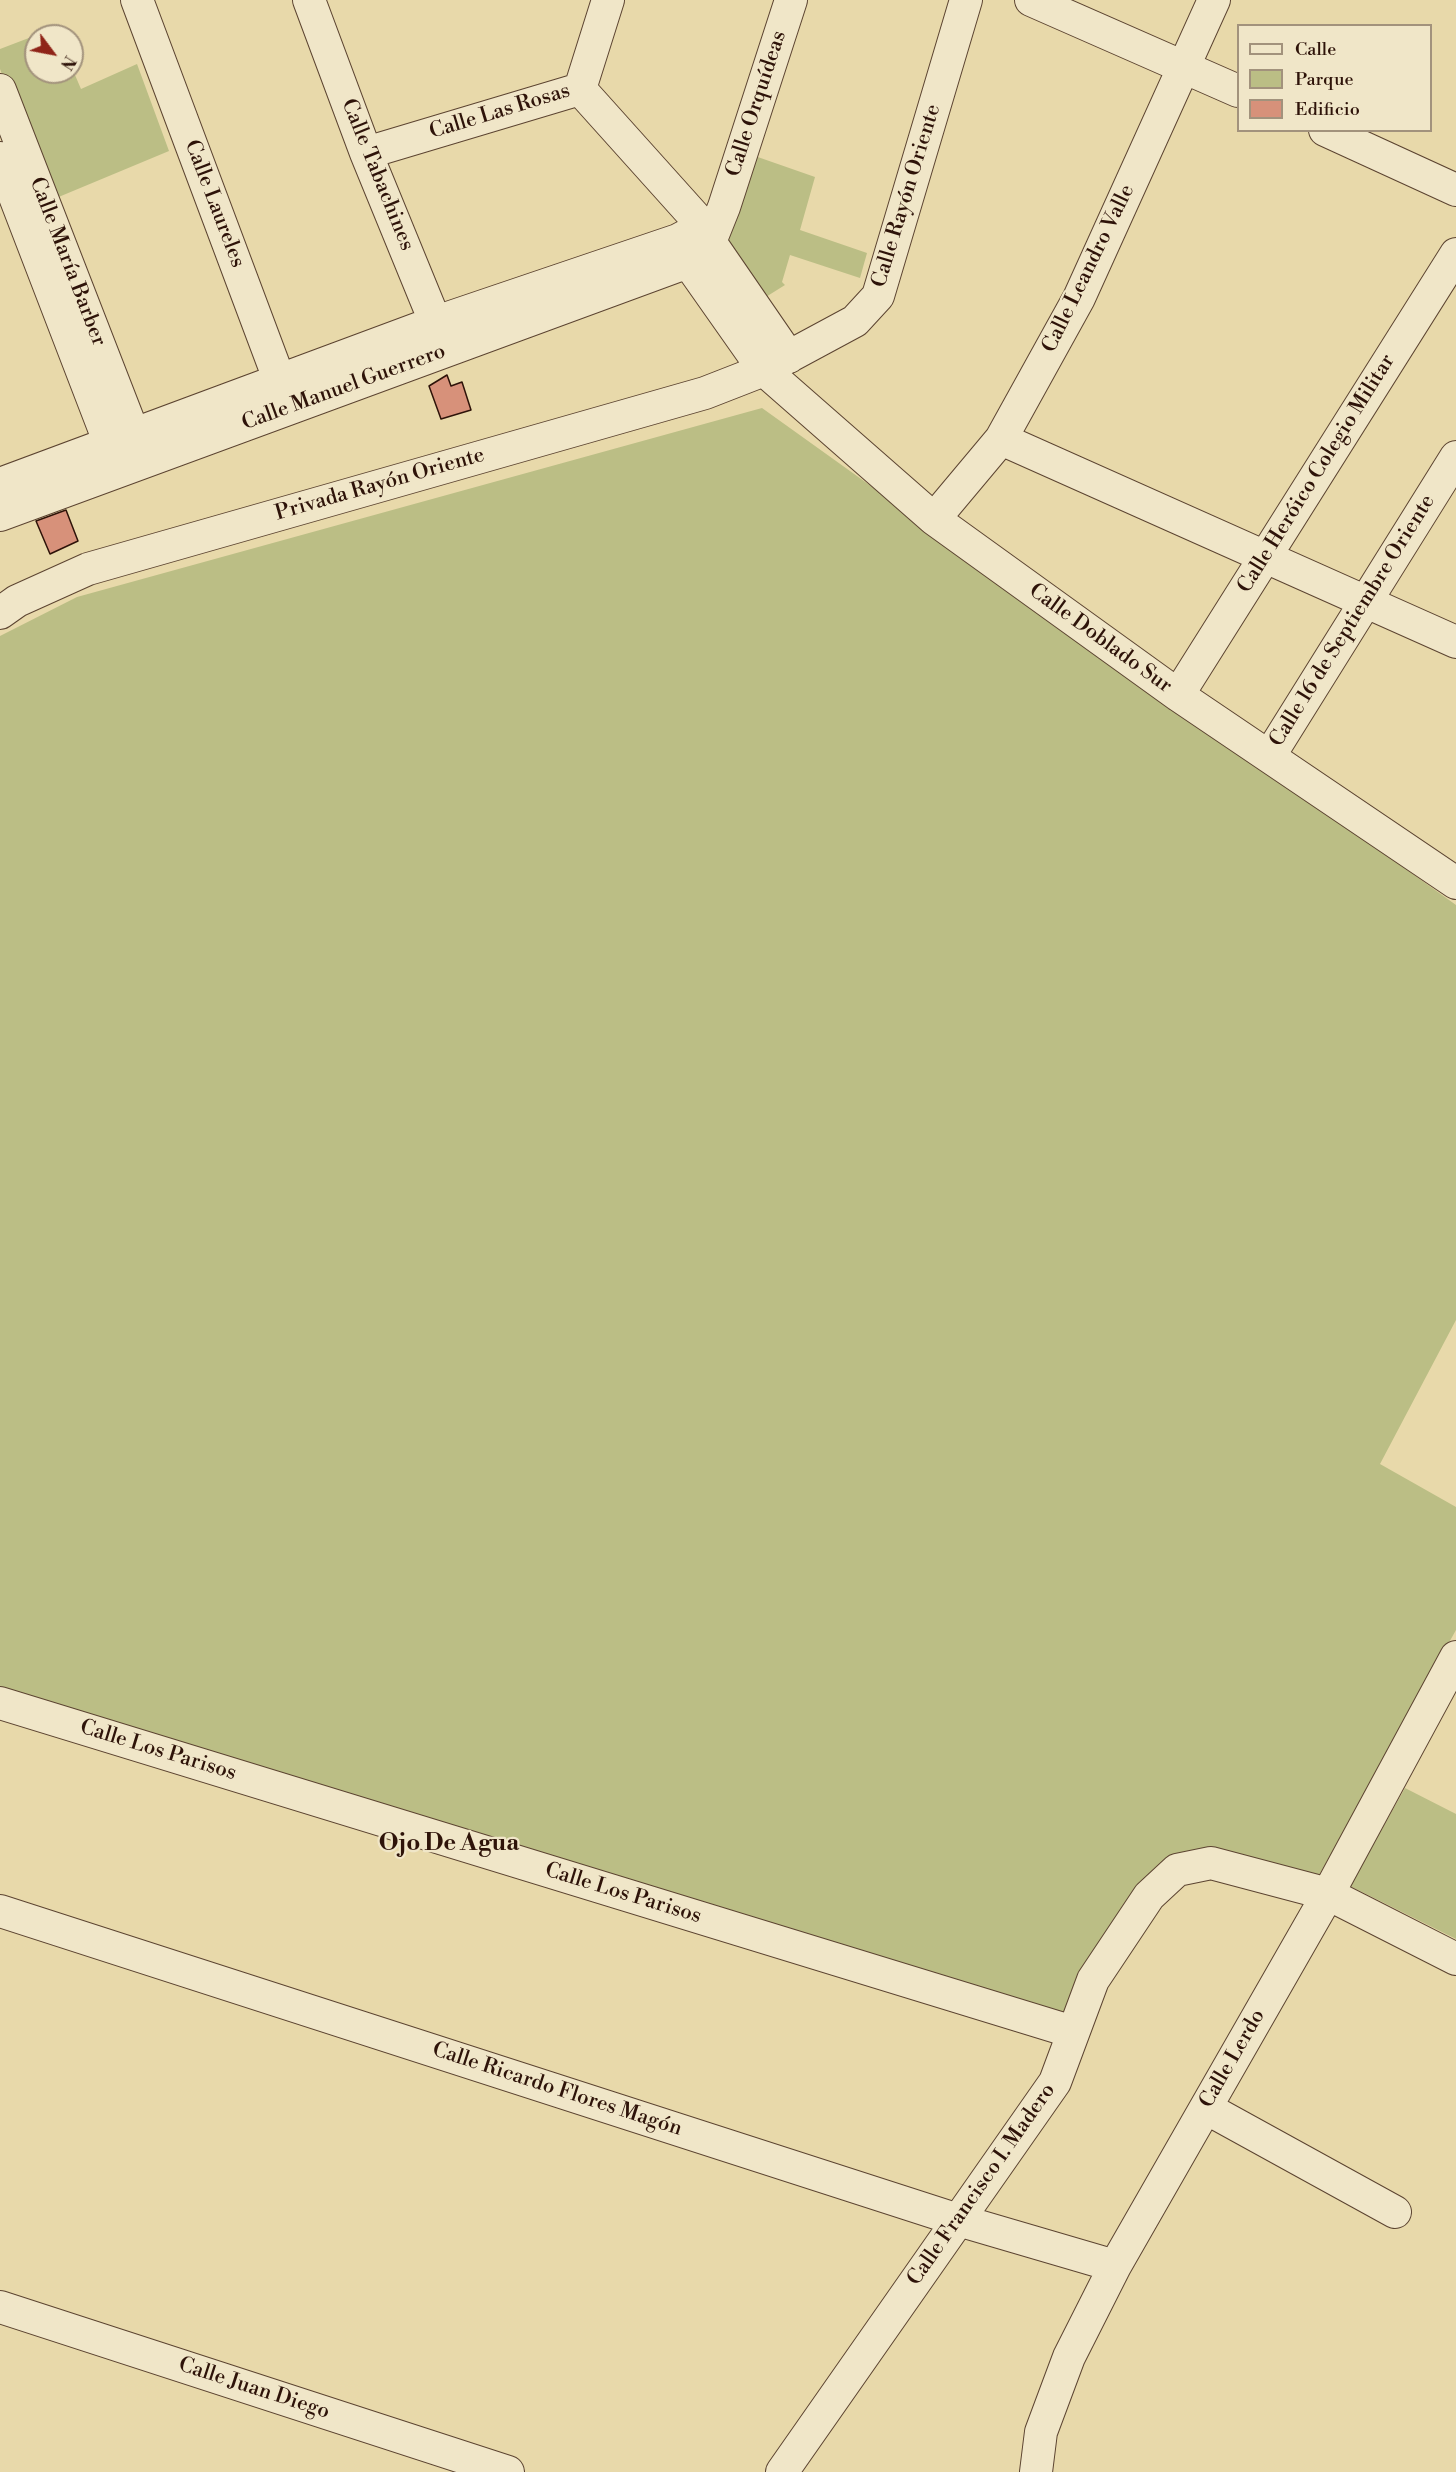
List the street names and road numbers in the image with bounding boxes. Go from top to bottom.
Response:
street label: Calle Orquídeas [722,28,792,180]
street label: Calle Las Rosas [427,79,573,145]
street label: Calle Tabachines [335,95,419,255]
street label: Calle Rayón Oriente [867,101,947,291]
street label: Calle Laureles [178,137,250,271]
street label: Calle María Barber [23,174,111,350]
street label: Calle Leandro Valle [1037,181,1141,357]
street label: Calle Manuel Guerrero [239,339,449,437]
street label: Calle Heróico Colegio Militar [1233,350,1401,598]
street label: Privada Rayón Oriente [273,443,487,527]
street label: Calle 16 de Septiembre Oriente [1265,490,1441,752]
street label: Calle Doblado Sur [1024,579,1176,699]
street label: Calle Los Parisos [77,1715,239,1787]
street label: Calle Los Parisos [542,1858,704,1930]
street label: Calle Lerdo [1195,2005,1271,2113]
street label: Calle Ricardo Flores Magón [429,2038,685,2142]
street label: Calle Francisco I. Madero [903,2079,1061,2291]
street label: Calle Juan Diego [175,2353,333,2425]

